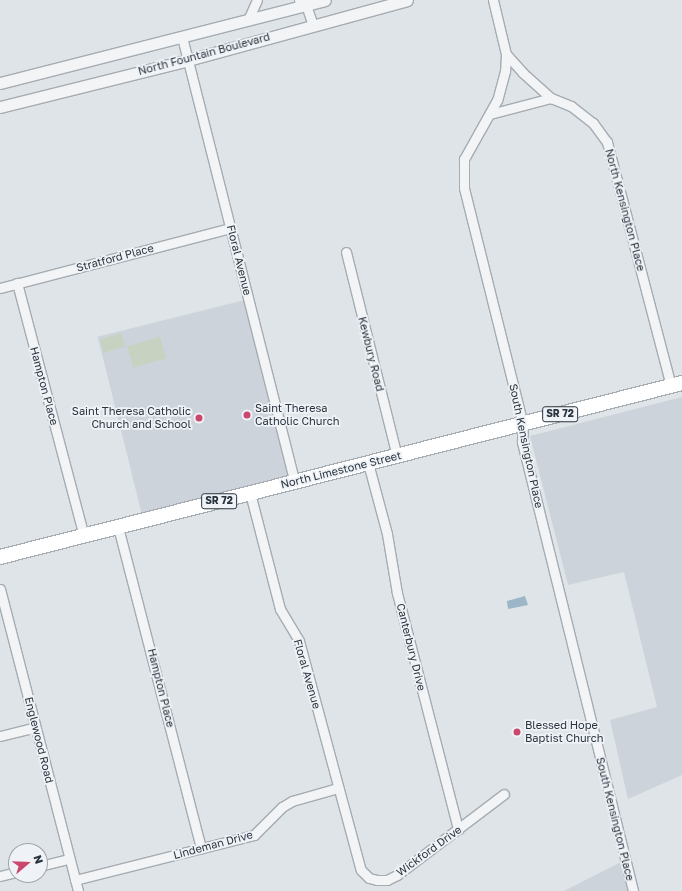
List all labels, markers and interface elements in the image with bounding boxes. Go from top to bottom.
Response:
street label: North Fountain Boulevard [137,30,271,78]
street label: North Kensington Place [602,147,648,273]
street label: Floral Avenue [224,223,254,297]
street label: Stratford Place [75,241,155,275]
street label: Kewbury Road [355,315,387,393]
street label: Hampton Place [27,345,61,427]
street label: South Kensington Place [506,383,546,509]
place label: Saint Theresa Catholic Church [255,402,339,428]
place label: Saint Theresa Catholic Church and School [72,405,191,431]
road number: SR 72 [542,406,578,422]
marker: Saint Theresa Catholic Church [242,410,252,420]
marker: Saint Theresa Catholic Church and School [194,413,204,423]
street label: North Limestone Street [279,449,403,491]
road number: SR 72 [201,493,237,509]
street label: Canterbury Drive [394,602,428,692]
street label: Floral Avenue [291,638,323,710]
street label: Hampton Place [145,647,177,729]
street label: Englewood Road [22,696,56,784]
place label: Blessed Hope Baptist Church [525,719,604,745]
marker: Blessed Hope Baptist Church [512,727,522,737]
street label: South Kensington Place [593,756,637,882]
street label: Wickford Drive [394,823,464,879]
street label: Lindeman Drive [172,828,254,862]
north arrow [8,843,48,883]
text: N [31,853,46,865]

